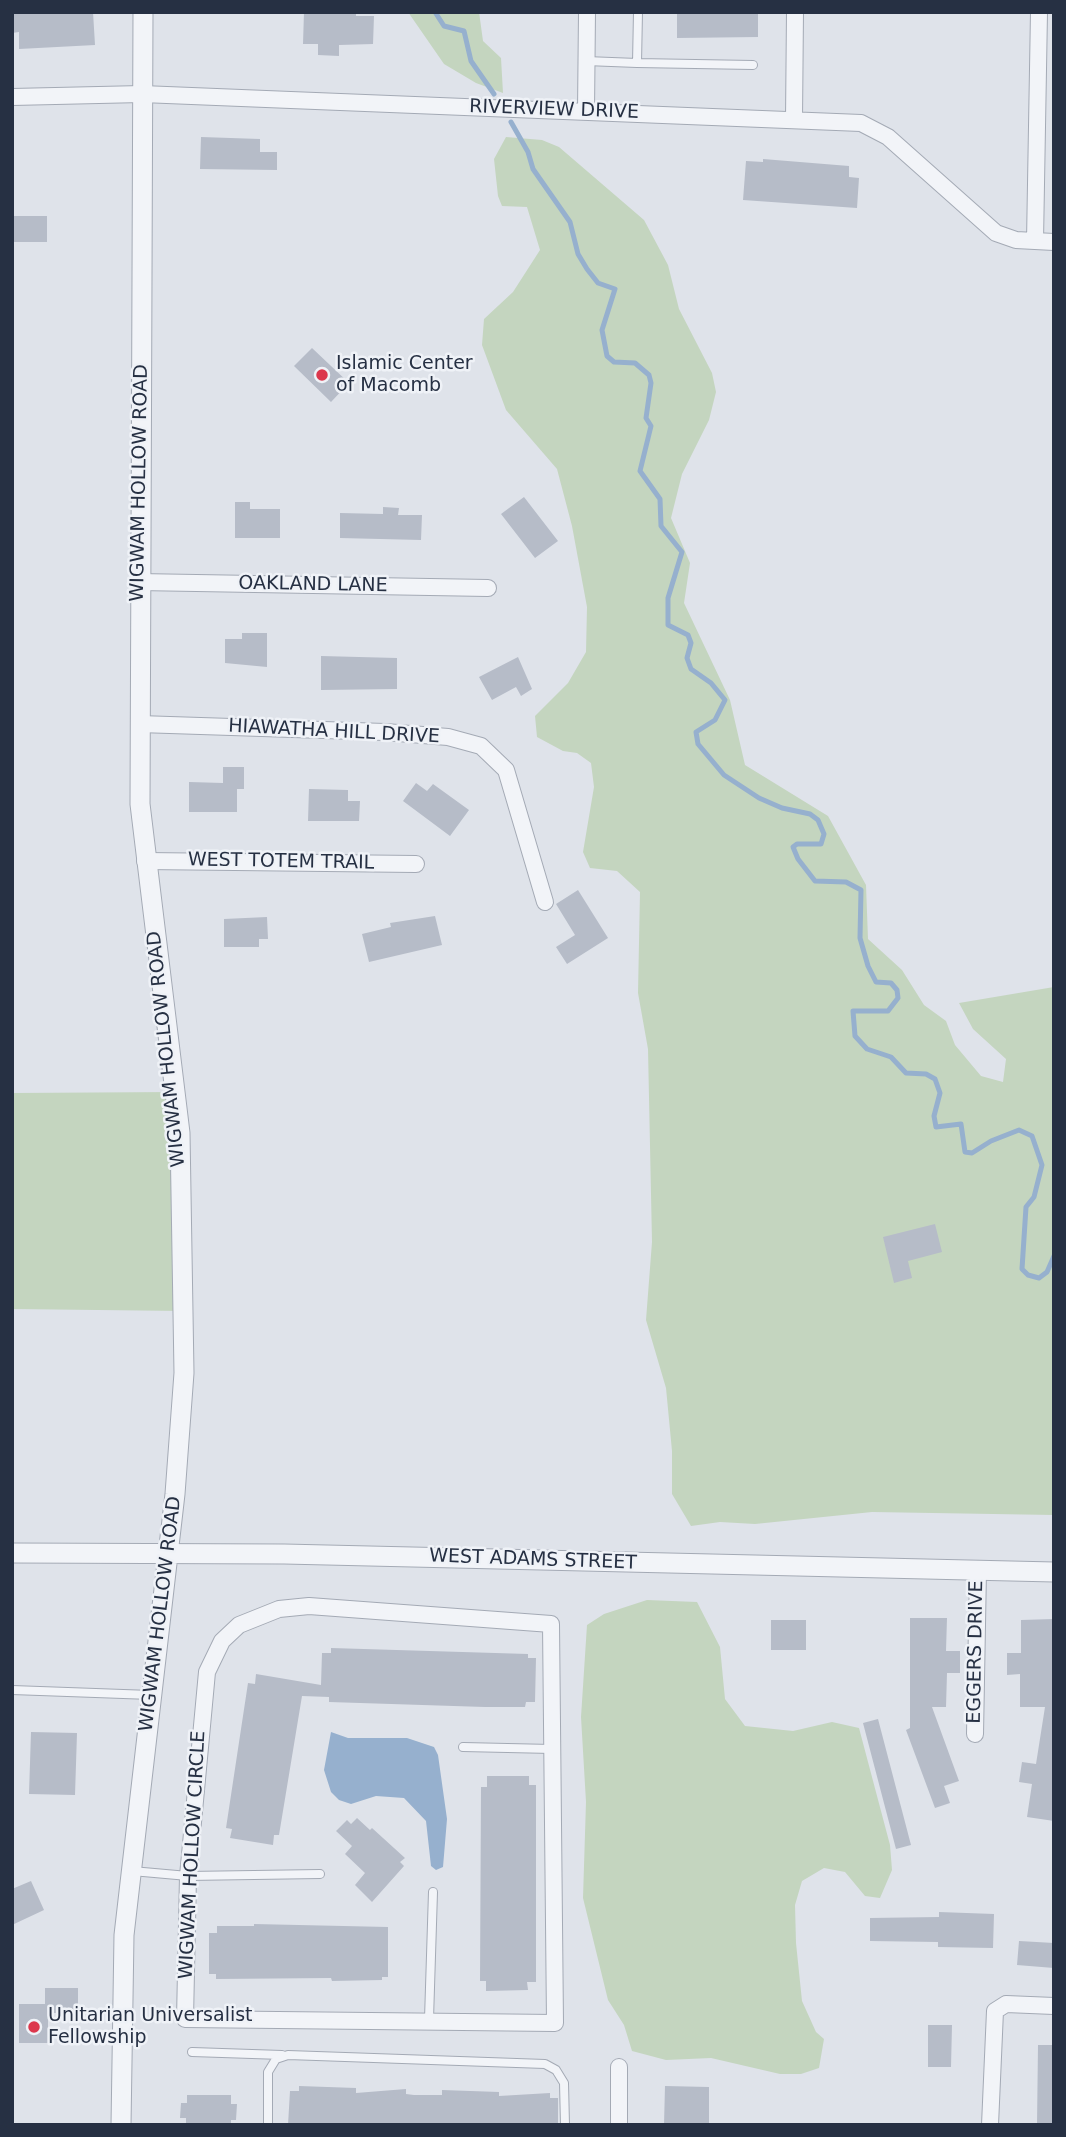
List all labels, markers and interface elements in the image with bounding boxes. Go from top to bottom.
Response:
street label: RIVERVIEW DRIVE [469,96,639,124]
place label: Islamic Center of Macomb [336,353,473,397]
street label: WIGWAM HOLLOW ROAD [127,364,153,602]
marker: Islamic Center of Macomb [314,367,330,383]
street label: OAKLAND LANE [238,572,388,598]
street label: HIAWATHA HILL DRIVE [228,715,440,749]
street label: WEST TOTEM TRAIL [188,849,374,875]
street label: WIGWAM HOLLOW ROAD [143,930,191,1168]
street label: WIGWAM HOLLOW ROAD [135,1495,187,1733]
street label: WEST ADAMS STREET [429,1545,637,1575]
street label: EGGERS DRIVE [963,1580,989,1724]
street label: WIGWAM HOLLOW CIRCLE [175,1730,211,1980]
place label: Unitarian Universalist Fellowship [48,2005,253,2049]
marker: Unitarian Universalist Fellowship [26,2019,42,2035]

